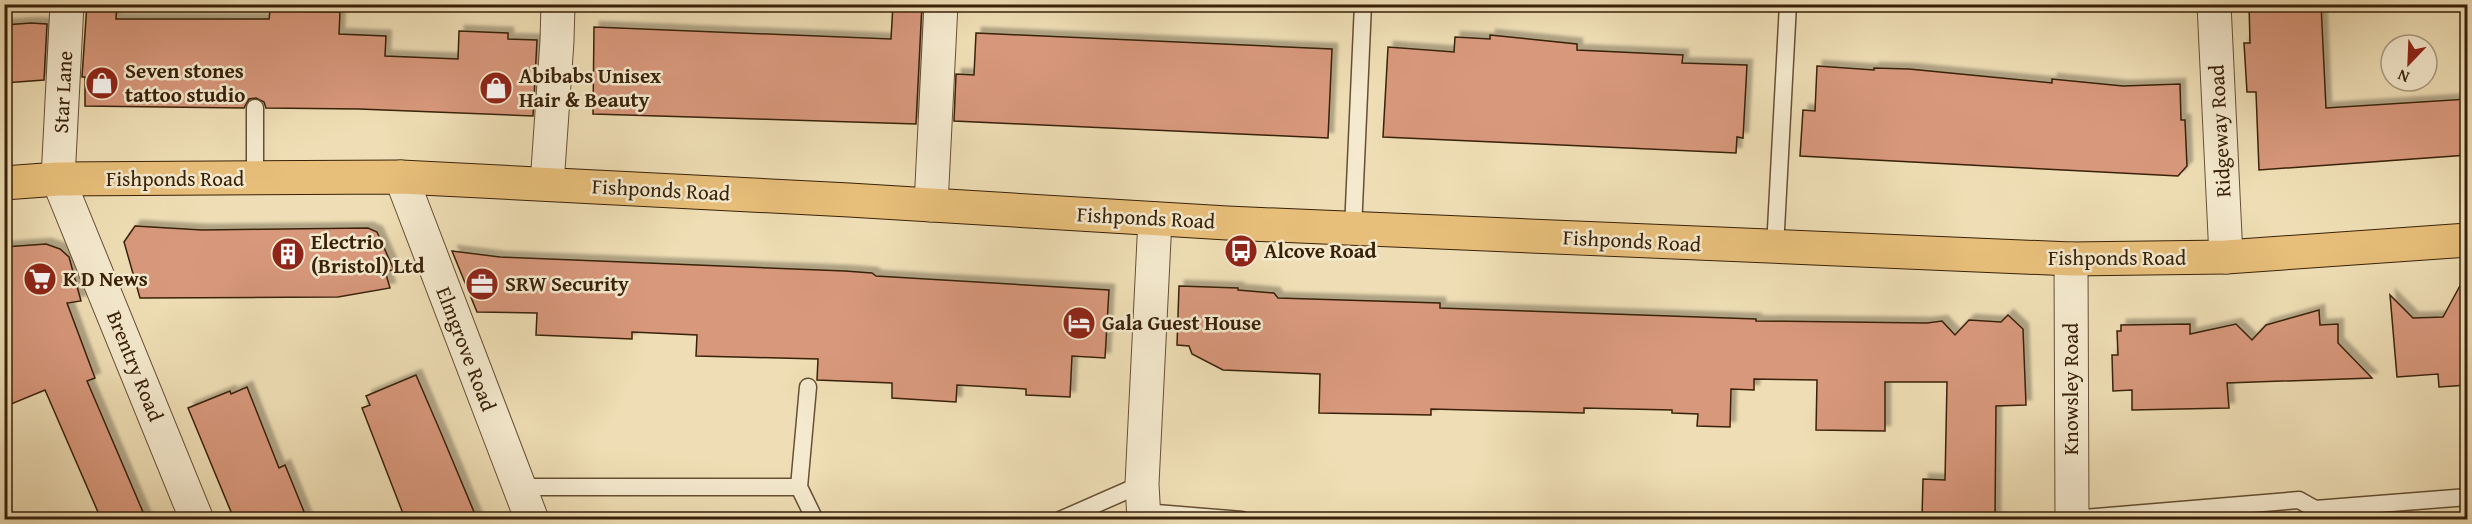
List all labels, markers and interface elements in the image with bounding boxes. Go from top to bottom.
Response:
north arrow [2379,33,2439,93]
street label: Star Lane [45,50,80,134]
place label: Seven stones tattoo studio [125,55,245,110]
place label: Abibabs Unisex Hair & Beauty [519,60,661,115]
street label: Ridgeway Road [2200,63,2238,198]
text: N [2393,64,2413,90]
shop icon: Seven stones tattoo studio [84,65,120,101]
shop icon: Abibabs Unisex Hair & Beauty [478,70,514,106]
street label: Fishponds Road [106,163,245,194]
street label: Fishponds Road [591,170,732,209]
street label: Fishponds Road [1076,198,1217,237]
street label: Fishponds Road [1562,221,1703,260]
place label: Electrio (Bristol) Ltd [311,226,424,281]
bus stop icon: Alcove Road [1223,233,1259,269]
place label: Alcove Road [1264,235,1377,266]
building icon: Electrio (Bristol) Ltd [270,236,306,272]
street label: Fishponds Road [2048,242,2187,273]
supermarket icon: K D News [22,261,58,297]
place label: K D News [63,263,148,294]
office icon: SRW Security [464,266,500,302]
place label: SRW Security [505,268,629,299]
street label: Elmgrove Road [428,282,505,416]
hotel icon: Gala Guest House [1061,305,1097,341]
street label: Brentry Road [99,306,172,427]
place label: Gala Guest House [1102,307,1261,338]
street label: Knowsley Road [2055,322,2086,455]

